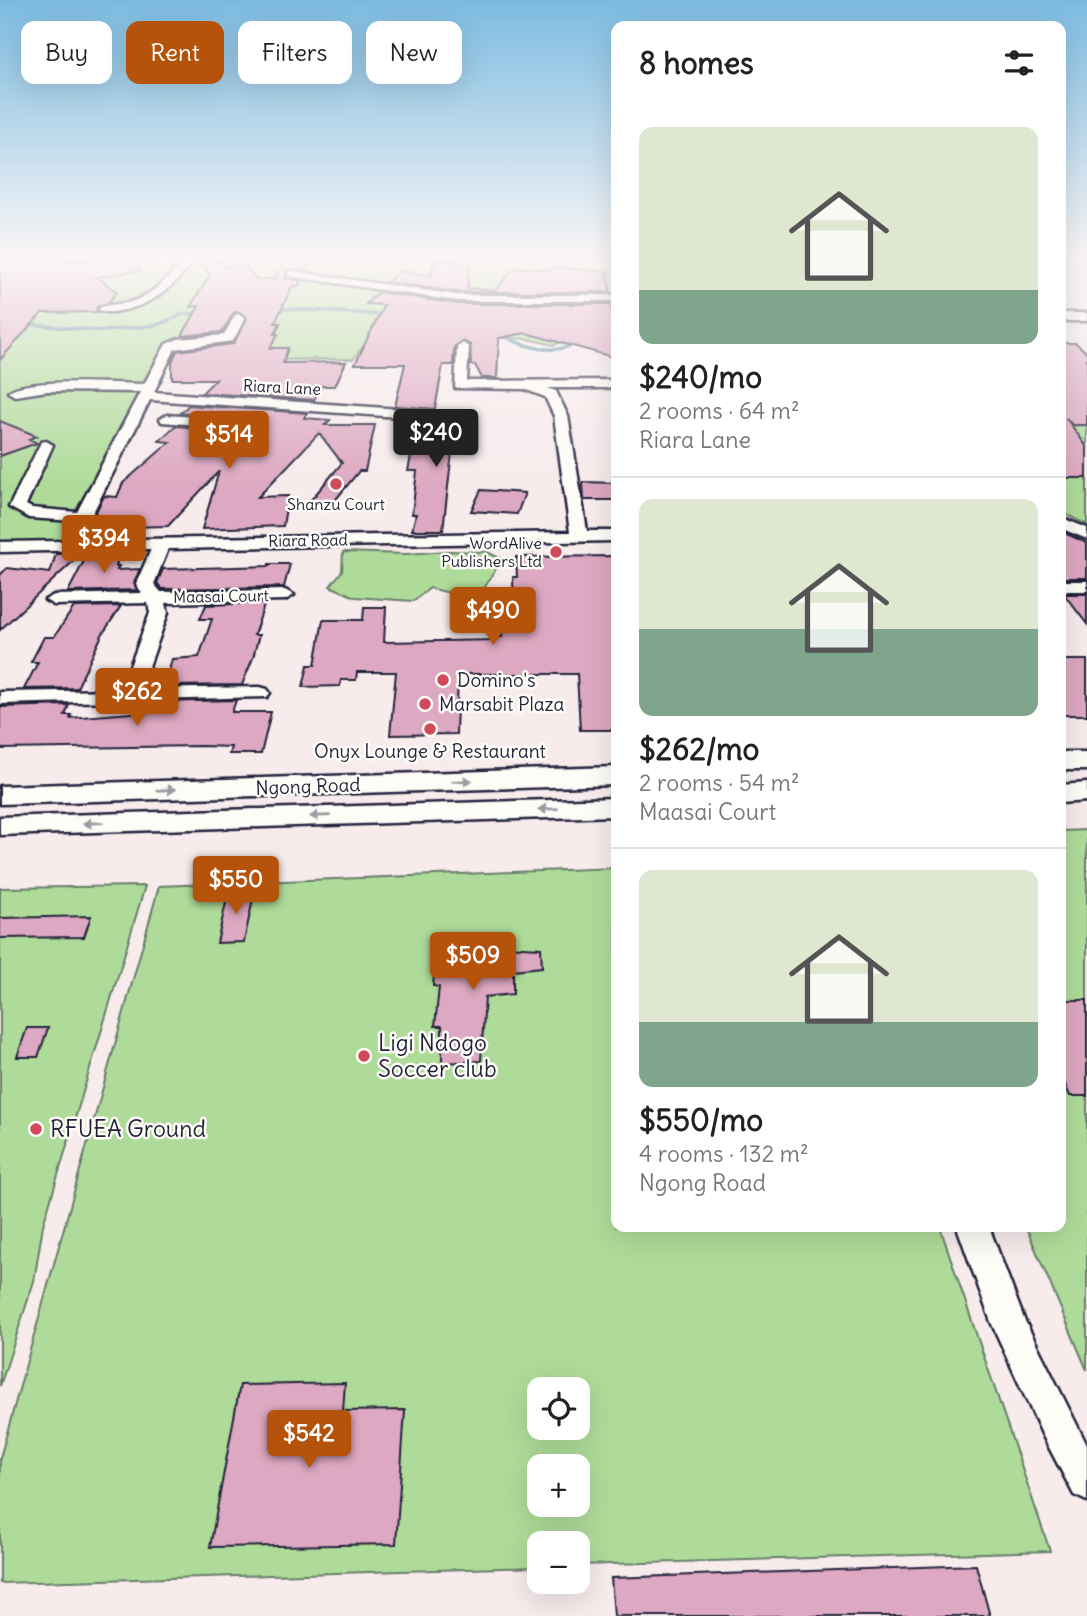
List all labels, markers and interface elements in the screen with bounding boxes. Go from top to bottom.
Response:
chip: Buy [21,21,112,84]
chip: Rent [126,21,224,84]
chip: Filters [238,21,352,84]
chip: New [366,21,462,84]
text: 8 homes [639,44,754,82]
icon: filters [1000,44,1038,82]
icon: home [776,173,902,299]
text: $240/mo [639,358,762,396]
street label: Riara Lane [243,375,321,399]
text: 2 rooms · 64 m² [639,396,800,425]
pin: $240 [395,410,477,469]
pin: $514 [188,412,270,471]
text: $240 [409,417,463,446]
text: $514 [205,419,253,448]
text: Riara Lane [639,425,751,454]
marker: Shanzu Court [328,476,344,492]
place label: Shanzu Court [287,494,386,514]
pin: $394 [63,516,145,575]
text: $394 [78,523,130,552]
street label: Riara Road [268,529,348,551]
place label: WordAlive Publishers Ltd [441,533,542,571]
marker: WordAlive Publishers Ltd [548,544,564,560]
icon: home [776,545,902,671]
street label: Maasai Court [173,585,270,607]
pin: $490 [452,588,534,647]
text: $490 [466,595,520,624]
pin: $262 [96,668,178,728]
place label: Domino's [457,668,536,692]
marker: Domino's [435,672,451,688]
text: $262 [111,676,163,705]
place label: Marsabit Plaza [439,692,565,716]
marker: Marsabit Plaza [417,696,433,712]
marker: Onyx Lounge & Restaurant [422,721,438,737]
text: $262/mo [639,730,759,768]
place label: Onyx Lounge & Restaurant [314,739,546,763]
text: 2 rooms · 54 m² [639,768,800,797]
street label: Ngong Road [255,772,361,800]
one-way arrow [451,776,473,787]
one-way arrow [155,784,177,796]
text: Maasai Court [639,797,776,826]
one-way arrow [537,804,559,815]
one-way arrow [309,810,331,821]
one-way arrow [82,817,104,829]
pin: $550 [195,856,277,916]
text: $550 [209,864,263,893]
icon: home [776,916,902,1042]
pin: $509 [432,932,514,992]
text: $509 [446,940,500,969]
place label: Ligi Ndogo Soccer club [378,1028,497,1083]
marker: Ligi Ndogo Soccer club [356,1048,372,1064]
text: $550/mo [639,1101,763,1139]
place label: RFUEA Ground [50,1114,206,1143]
marker: RFUEA Ground [28,1121,44,1137]
text: 4 rooms · 132 m² [639,1139,809,1168]
text: Ngong Road [639,1168,766,1197]
map controls [527,1377,590,1594]
button: locate [527,1377,590,1440]
pin: $542 [268,1410,350,1470]
text: $542 [283,1418,335,1447]
button: + [527,1454,590,1517]
button: − [527,1531,590,1594]

